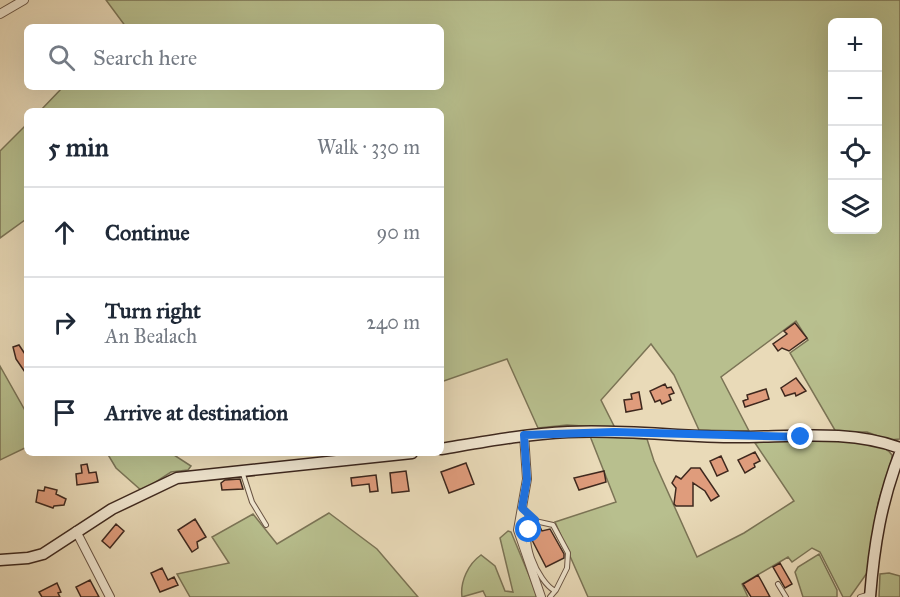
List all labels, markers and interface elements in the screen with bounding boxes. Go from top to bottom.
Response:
map controls [828,18,882,234]
button: + [828,18,882,72]
search box [24,24,444,90]
icon: search [45,41,78,74]
text: Search here [93,44,197,71]
button: − [828,72,882,126]
button: locate [828,126,882,180]
text: 5 min [48,131,109,163]
text: Walk · 330 m [317,135,420,159]
button: layers [828,180,882,234]
icon: ahead [48,216,81,249]
text: Continue [105,219,190,246]
text: 90 m [377,220,420,244]
text: Turn right [105,297,201,324]
icon: right [48,306,81,339]
text: 240 m [366,310,420,334]
text: An Bealach [105,324,197,348]
icon: arrive [48,396,81,429]
text: Arrive at destination [105,399,288,426]
route end [787,423,813,449]
route start [515,516,541,542]

